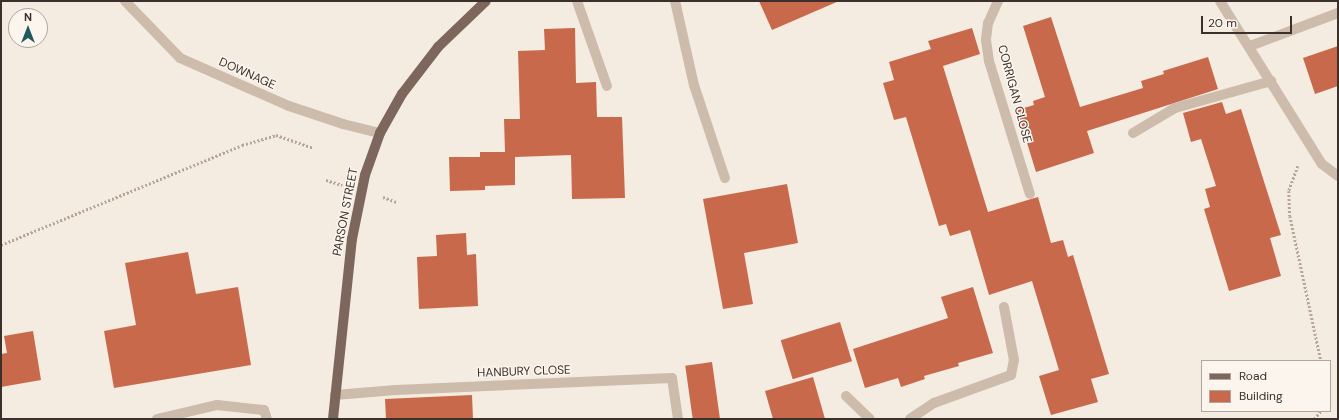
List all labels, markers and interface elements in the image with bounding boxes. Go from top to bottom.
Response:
north arrow [8,8,48,48]
scale bar [1203,8,1294,34]
text: N [24,10,32,24]
text: 20 m [1208,15,1237,31]
street label: CORRIGAN CLOSE [994,44,1034,144]
street label: DOWNAGE [216,55,278,93]
street label: PARSON STREET [330,167,362,257]
legend [1201,360,1331,412]
street label: HANBURY CLOSE [477,363,571,381]
text: Road [1239,368,1267,384]
text: Building [1239,388,1283,404]

